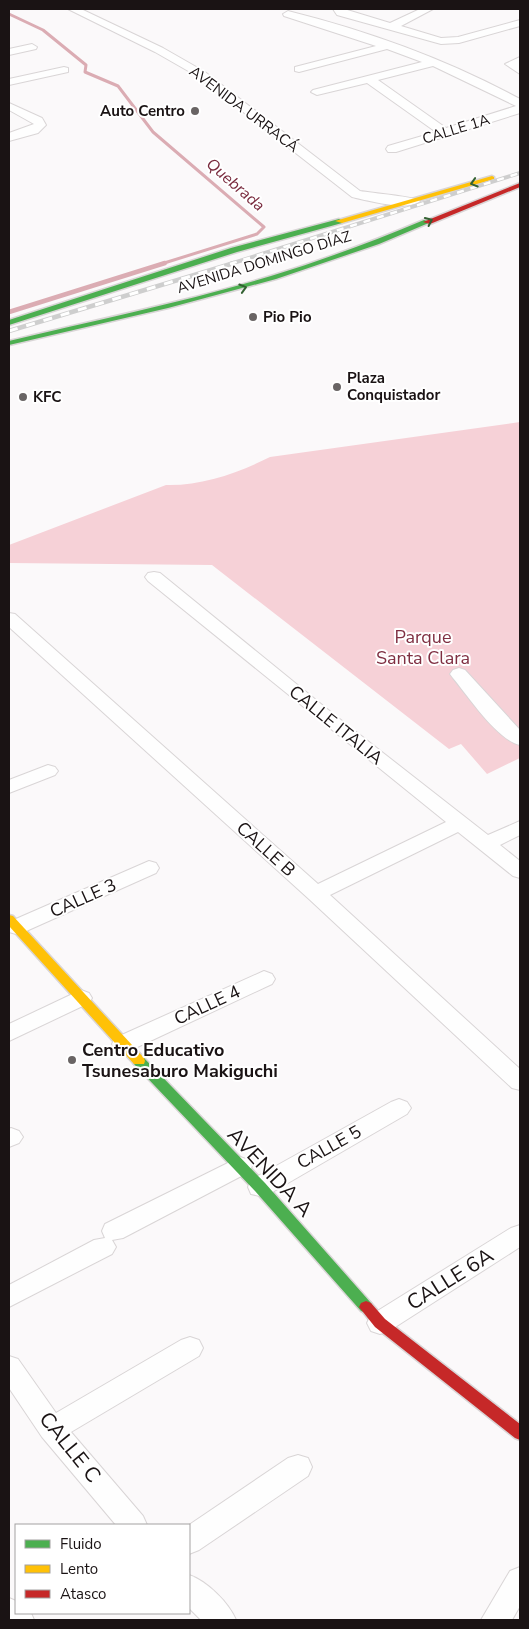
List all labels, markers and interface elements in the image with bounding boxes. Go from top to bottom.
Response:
street label: AVENIDA URRACÁ [185,61,303,157]
place label: Auto Centro [100,101,185,121]
marker: Auto Centro [189,105,201,117]
street label: CALLE 1A [420,109,492,149]
water label: Quebrada [201,153,269,216]
one-way arrow [470,178,478,188]
one-way arrow [424,217,433,227]
street label: AVENIDA DOMINGO DÍAZ [174,226,354,298]
one-way arrow [239,283,247,293]
place label: Pio Pio [263,307,312,327]
marker: Pio Pio [247,311,259,323]
place label: Plaza Conquistador [347,368,440,405]
marker: Plaza Conquistador [331,381,343,393]
place label: KFC [33,387,61,407]
marker: KFC [17,391,29,403]
park label: Parque Santa Clara [376,625,470,670]
street label: CALLE ITALIA [284,680,388,770]
street label: CALLE B [231,816,301,882]
street label: CALLE 3 [46,873,120,923]
street label: CALLE 4 [170,979,244,1031]
place label: Centro Educativo Tsunesaburo Makiguchi [82,1038,278,1083]
marker: Centro Educativo Tsunesaburo Makiguchi [66,1054,78,1066]
street label: CALLE 5 [292,1119,366,1175]
street label: AVENIDA A [221,1121,319,1223]
street label: CALLE 6A [401,1241,499,1317]
street label: CALLE C [33,1406,107,1488]
legend [15,1524,190,1614]
text: Fluido [60,1534,102,1554]
text: Lento [60,1559,98,1579]
text: Atasco [60,1584,106,1604]

